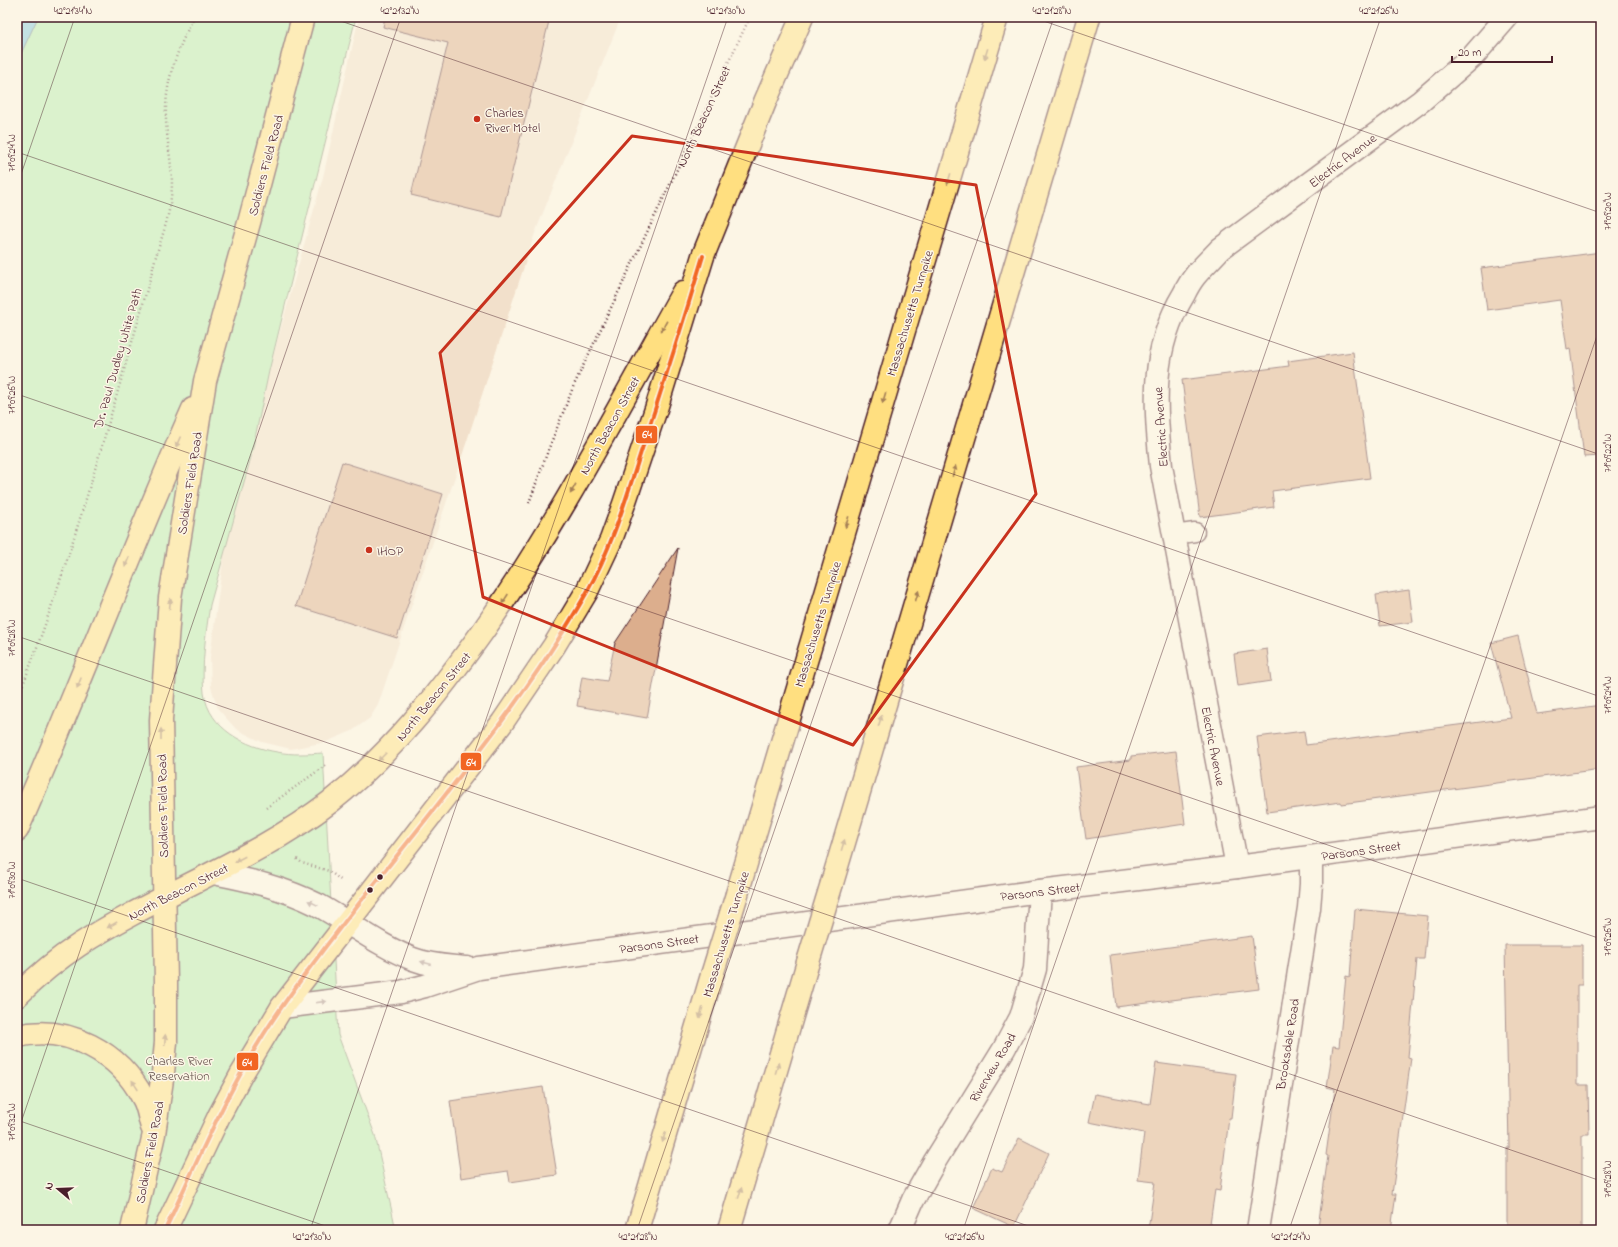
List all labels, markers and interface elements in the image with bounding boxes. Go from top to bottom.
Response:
text: 42°21'34"N [54,4,92,19]
text: 42°21'32"N [380,4,420,19]
text: 42°21'30"N [707,4,746,19]
text: 42°21'28"N [1033,4,1072,19]
text: 42°21'26"N [1359,4,1399,19]
scale bar [1452,38,1552,64]
text: 20 m [1458,44,1481,62]
one-way arrow [983,49,989,61]
street label: North Beacon Street [673,62,736,170]
place label: Charles River Motel [485,104,540,138]
street label: Soldiers Field Road [244,112,289,218]
marker: Charles River Motel [472,114,482,124]
street label: Electric Avenue [1305,129,1381,193]
text: 71°09'24"W [5,134,20,172]
one-way arrow [946,173,952,185]
text: 71°09'20"W [1601,192,1616,230]
street label: Massachusetts Turnpike [882,248,939,379]
street label: Dr. Paul Dudley White Path [89,286,149,432]
one-way arrow [660,321,667,332]
street label: North Beacon Street [575,373,646,478]
text: 71°09'26"W [5,376,20,414]
street label: Electric Avenue [1149,386,1174,468]
one-way arrow [881,392,887,404]
line badge: 64 [635,425,658,444]
text: 64 [641,427,652,443]
street label: Soldiers Field Road [173,430,208,536]
text: 71°09'22"W [1601,434,1616,472]
one-way arrow [175,437,181,448]
one-way arrow [951,465,957,477]
one-way arrow [569,483,576,495]
one-way arrow [844,516,850,528]
place label: IHOP [377,542,403,561]
marker: IHOP [364,545,374,555]
one-way arrow [124,556,130,568]
street label: Massachusetts Turnpike [790,559,847,690]
one-way arrow [914,590,920,602]
one-way arrow [501,594,509,605]
one-way arrow [166,598,173,610]
text: 71°09'28"W [5,619,20,657]
street label: North Beacon Street [392,648,477,746]
text: 71°09'24"W [1601,676,1616,714]
one-way arrow [76,677,82,689]
street label: Electric Avenue [1196,705,1230,788]
one-way arrow [877,714,883,726]
one-way arrow [158,727,164,740]
one-way arrow [377,752,387,762]
line badge: 64 [460,752,482,771]
street label: Soldiers Field Road [153,753,174,858]
text: 64 [465,755,476,771]
street label: Parsons Street [1320,836,1403,866]
one-way arrow [840,839,846,851]
one-way arrow [234,856,246,862]
street label: North Beacon Street [125,859,233,926]
text: 71°09'30"W [5,861,20,898]
street label: Massachusetts Turnpike [698,869,755,1000]
unlabelled marker [375,872,385,882]
street label: Parsons Street [999,878,1082,907]
unlabelled marker [365,885,375,895]
one-way arrow [307,900,319,906]
text: 71°09'26"W [1601,918,1616,956]
one-way arrow [106,922,118,929]
street label: Parsons Street [618,929,701,959]
one-way arrow [420,960,432,966]
street label: Brooksdale Road [1272,997,1305,1092]
one-way arrow [315,999,327,1005]
one-way arrow [698,1007,704,1019]
street label: Riverview Road [965,1029,1022,1106]
one-way arrow [162,1034,169,1046]
park label: Charles River Reservation [145,1052,213,1086]
line badge: 64 [236,1052,259,1071]
text: 64 [241,1055,252,1071]
one-way arrow [774,1062,780,1074]
one-way arrow [131,1080,139,1090]
street label: Soldiers Field Road [131,1099,170,1205]
text: 71°09'32"W [5,1103,20,1141]
one-way arrow [661,1132,667,1144]
text: 71°09'28"W [1601,1160,1616,1198]
north arrow [38,1169,78,1209]
text: N [41,1180,58,1192]
one-way arrow [737,1186,743,1198]
text: 42°21'30"N [293,1230,332,1245]
text: 42°21'28"N [619,1230,658,1245]
text: 42°21'26"N [945,1230,985,1245]
text: 42°21'24"N [1271,1230,1311,1245]

